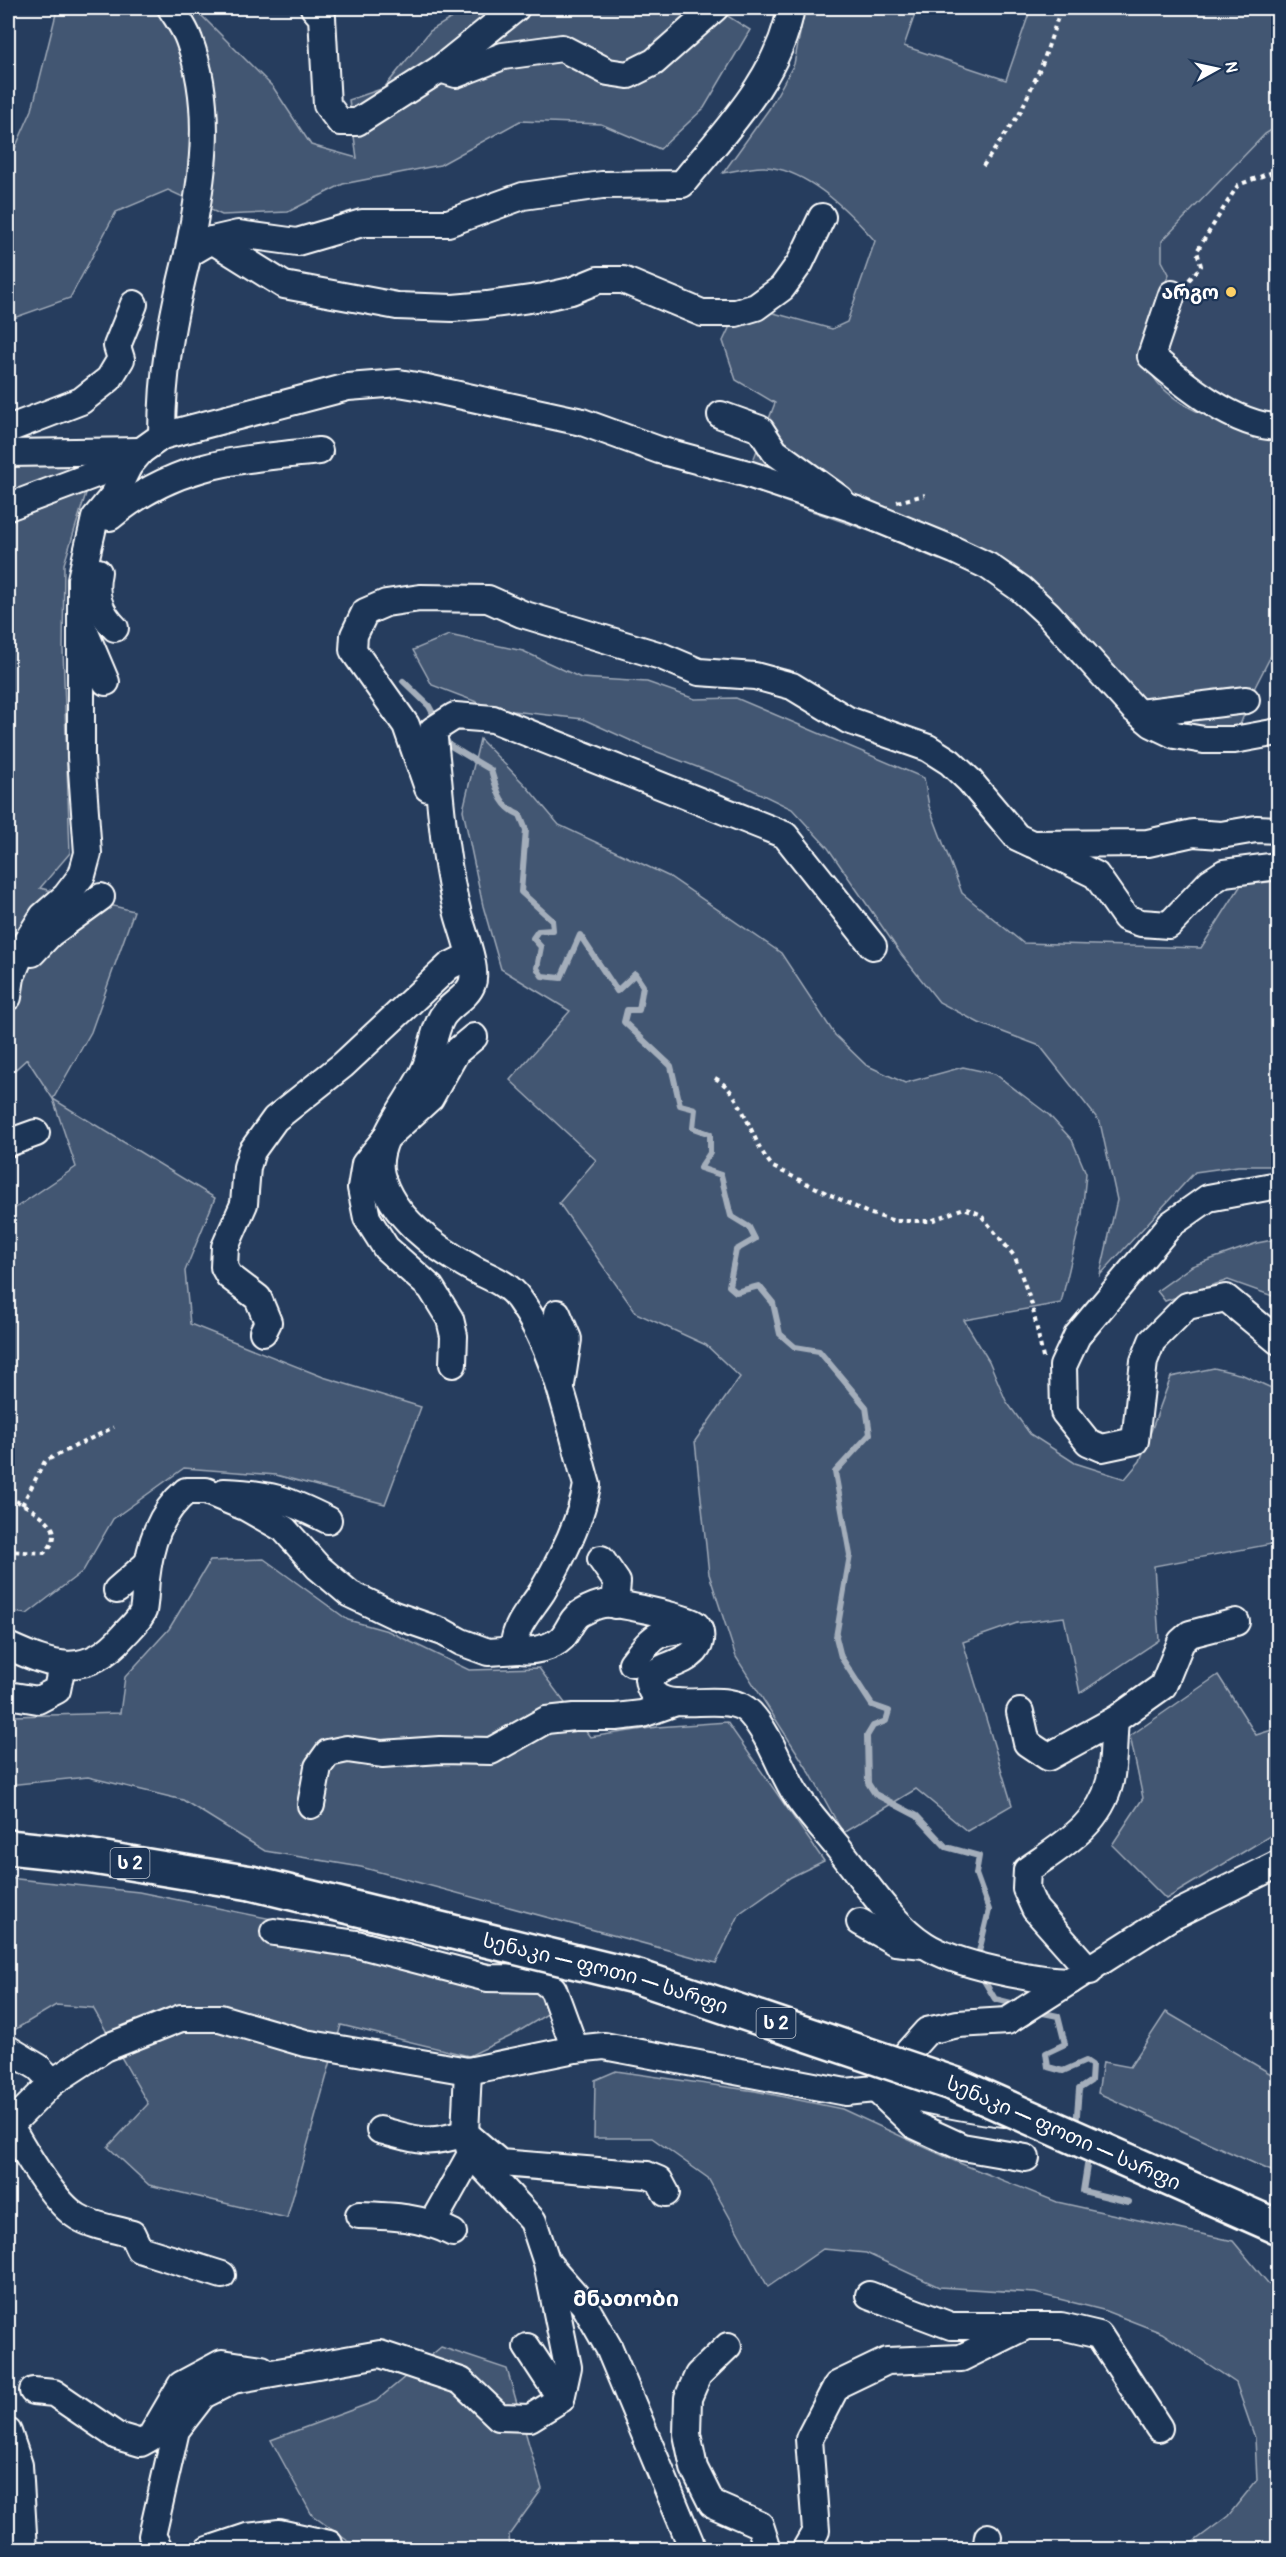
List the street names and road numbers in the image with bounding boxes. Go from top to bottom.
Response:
road number: ს 2 [110,1848,150,1878]
street label: სენაკი — ფოთი — სარფი [480,1927,732,2019]
road number: ს 2 [756,2008,796,2038]
street label: სენაკი — ფოთი — სარფი [944,2070,1185,2195]

